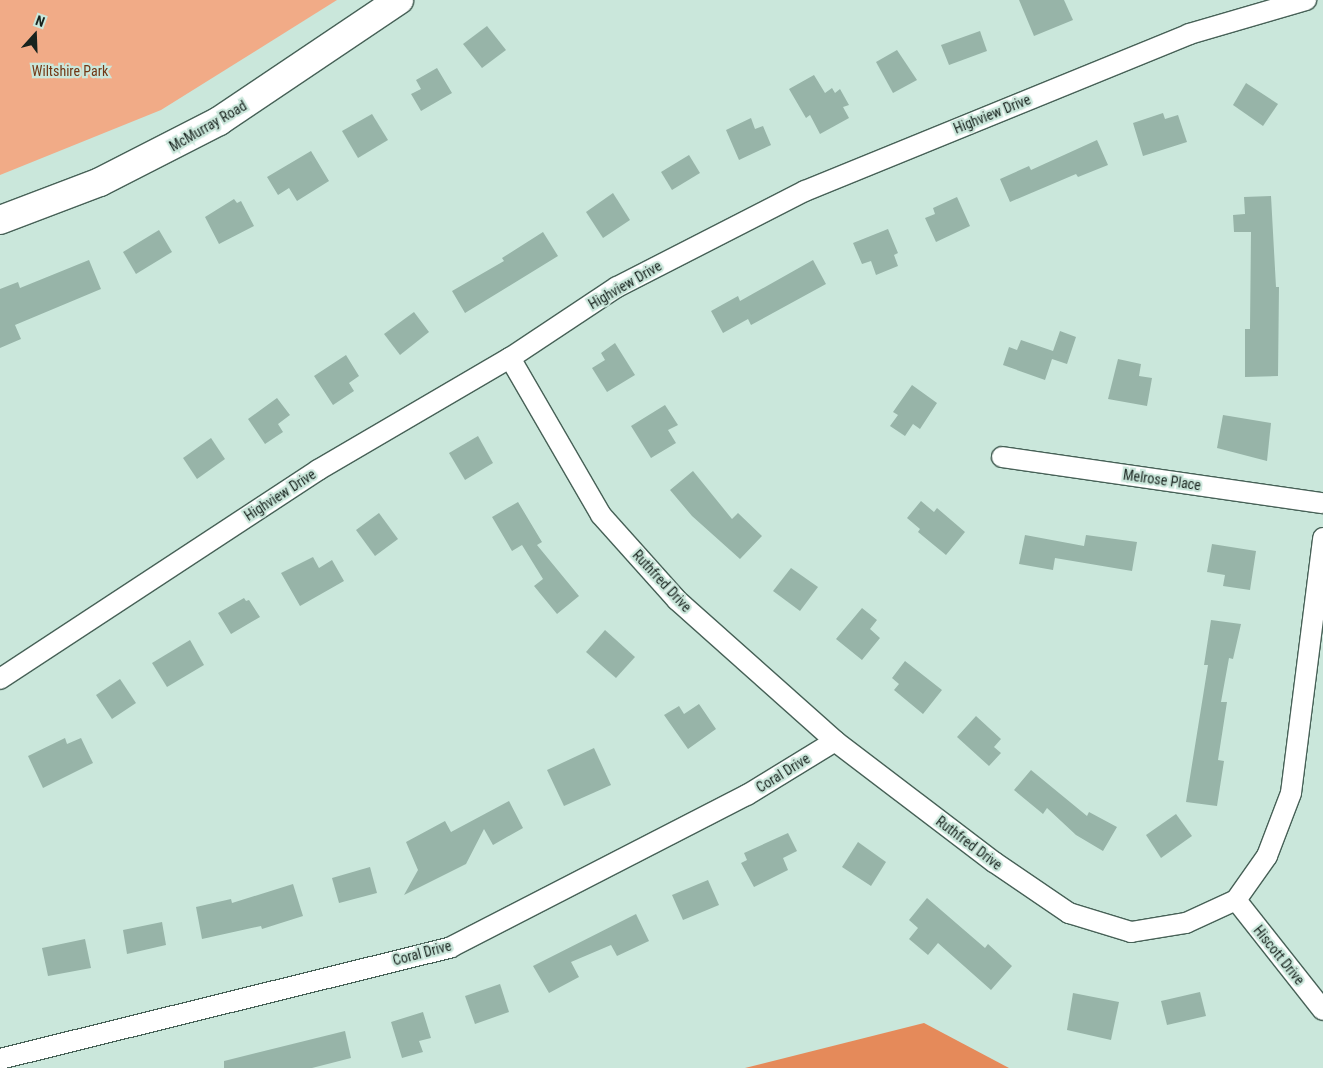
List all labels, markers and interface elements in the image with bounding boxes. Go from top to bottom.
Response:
north arrow [10,10,60,60]
text: N [33,12,47,30]
park label: Wiltshire Park [32,63,108,79]
street label: Highview Drive [951,91,1033,137]
street label: McMurray Road [166,97,250,155]
street label: Highview Drive [585,257,665,313]
street label: Highview Drive [241,466,319,524]
street label: Melrose Place [1122,466,1202,494]
street label: Ruthfred Drive [629,547,695,615]
street label: Coral Drive [753,750,813,796]
street label: Ruthfred Drive [933,813,1005,873]
street label: Hiscott Drive [1250,922,1308,988]
street label: Coral Drive [391,937,453,969]

